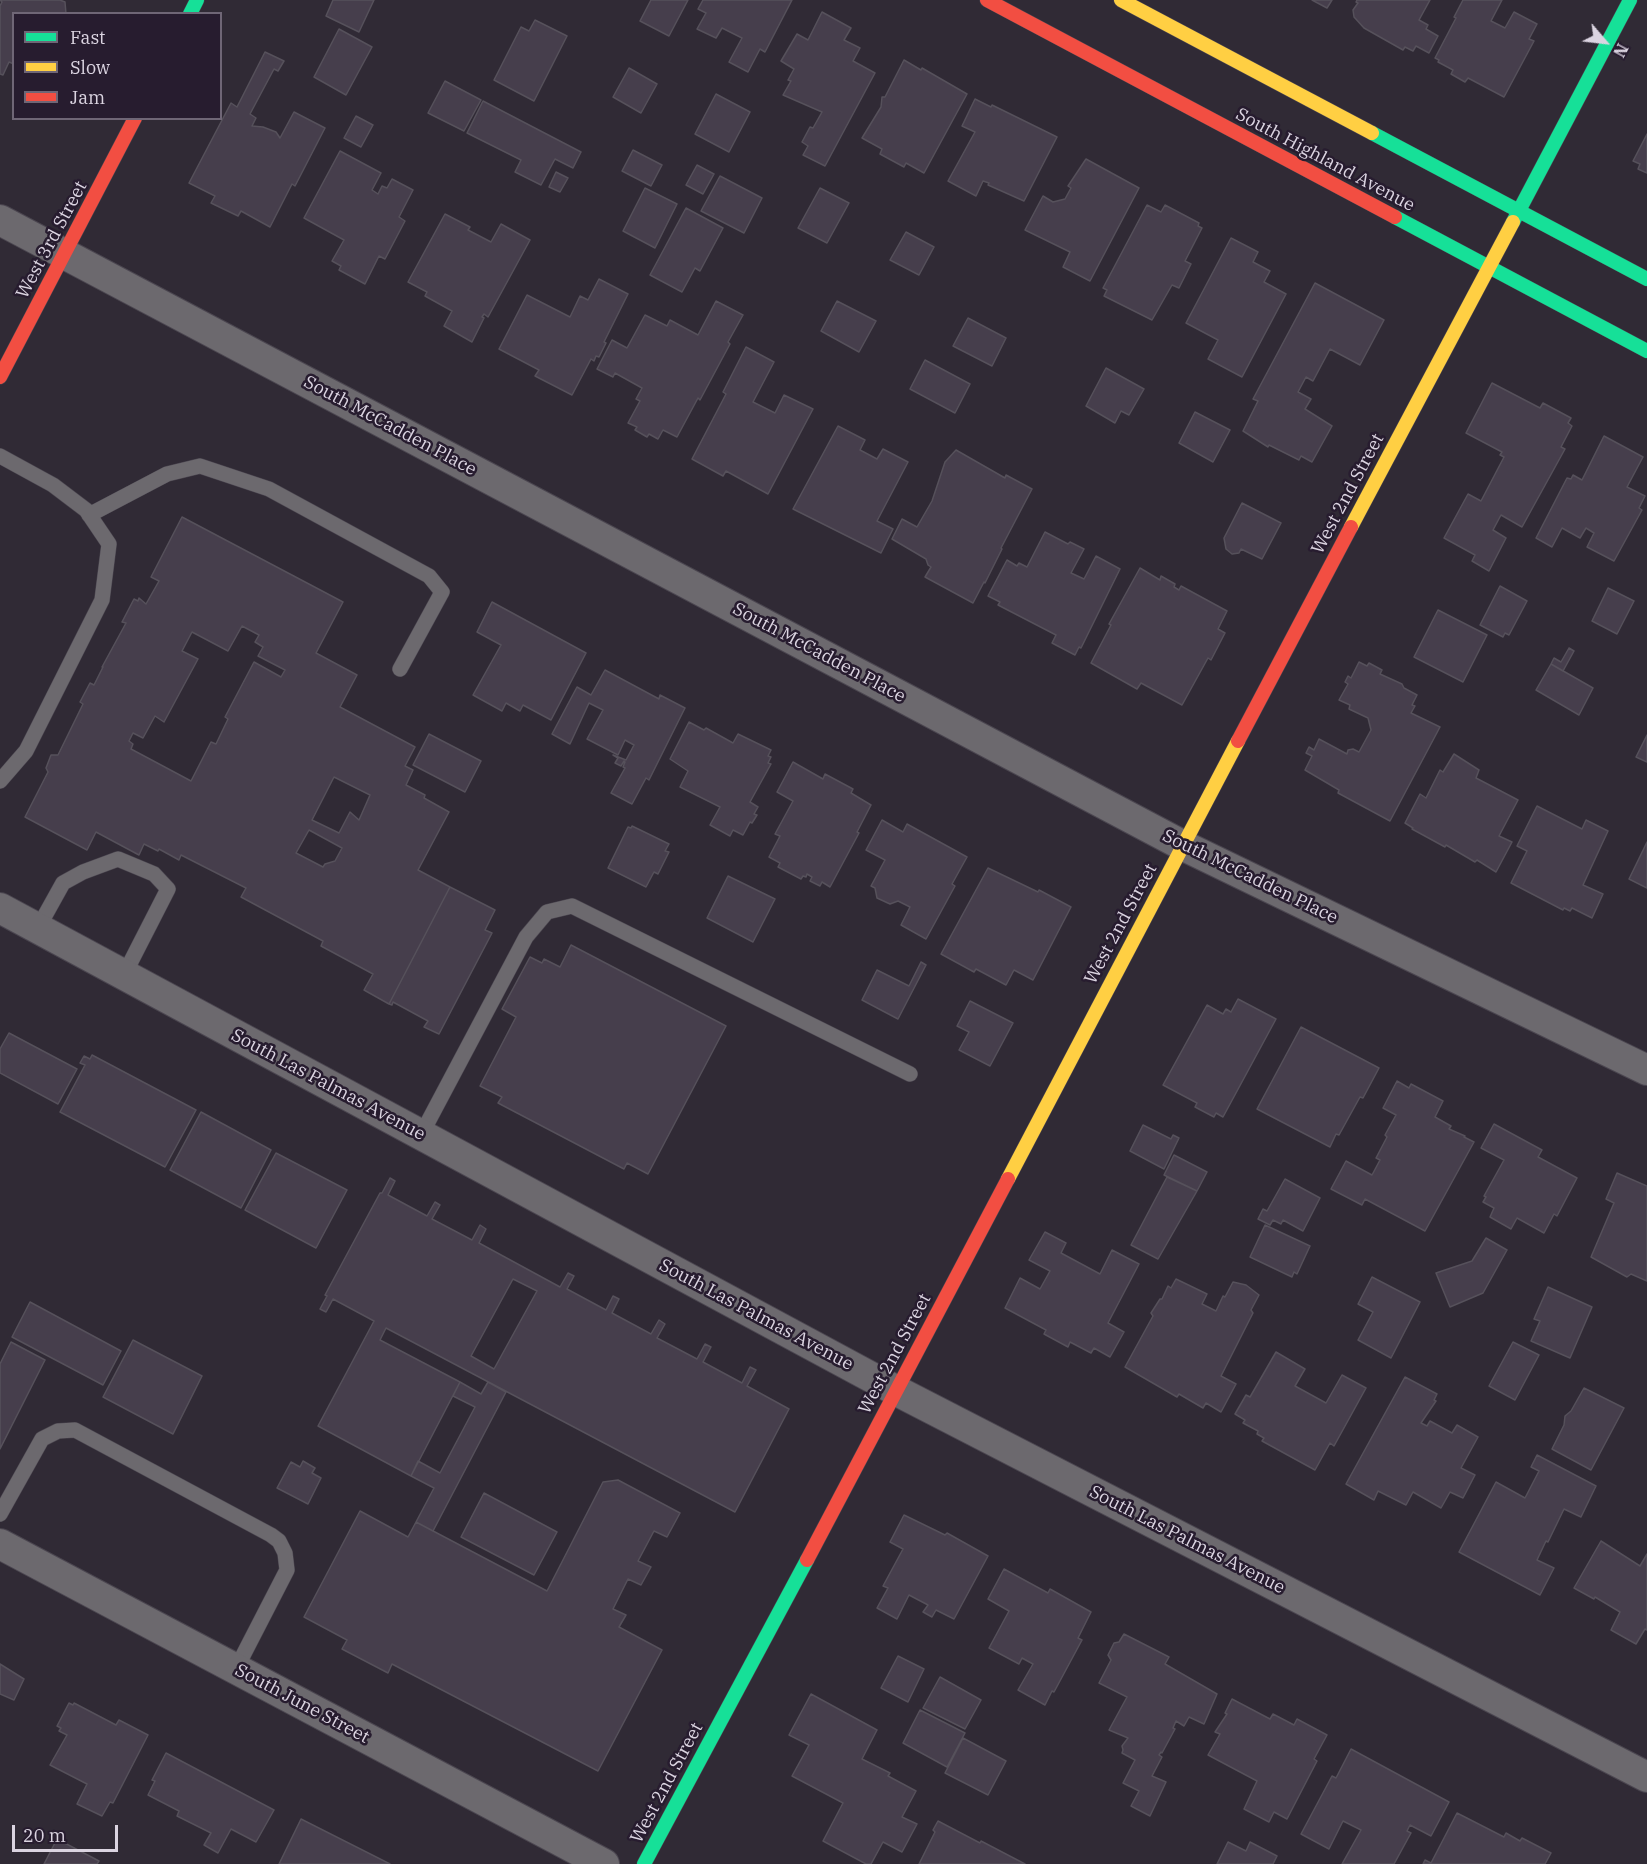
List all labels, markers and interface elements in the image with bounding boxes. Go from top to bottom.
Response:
legend [12,12,222,120]
north arrow [1575,12,1635,72]
text: Fast [70,26,105,49]
text: N [1609,40,1633,61]
text: Slow [70,56,110,79]
text: Jam [70,86,105,109]
street label: South Highland Avenue [1232,104,1418,216]
street label: West 3rd Street [12,178,92,302]
street label: South McCadden Place [300,371,480,481]
street label: West 2nd Street [1307,430,1389,558]
street label: South McCadden Place [729,598,909,708]
street label: South McCadden Place [1159,825,1341,929]
street label: West 2nd Street [1080,860,1162,988]
street label: South Las Palmas Avenue [227,1025,429,1145]
street label: South Las Palmas Avenue [655,1255,857,1375]
street label: West 2nd Street [854,1290,936,1418]
street label: South Las Palmas Avenue [1086,1481,1288,1599]
street label: South June Street [231,1660,373,1748]
street label: West 2nd Street [626,1719,708,1847]
scale bar [15,1813,122,1851]
text: 20 m [23,1824,66,1847]

